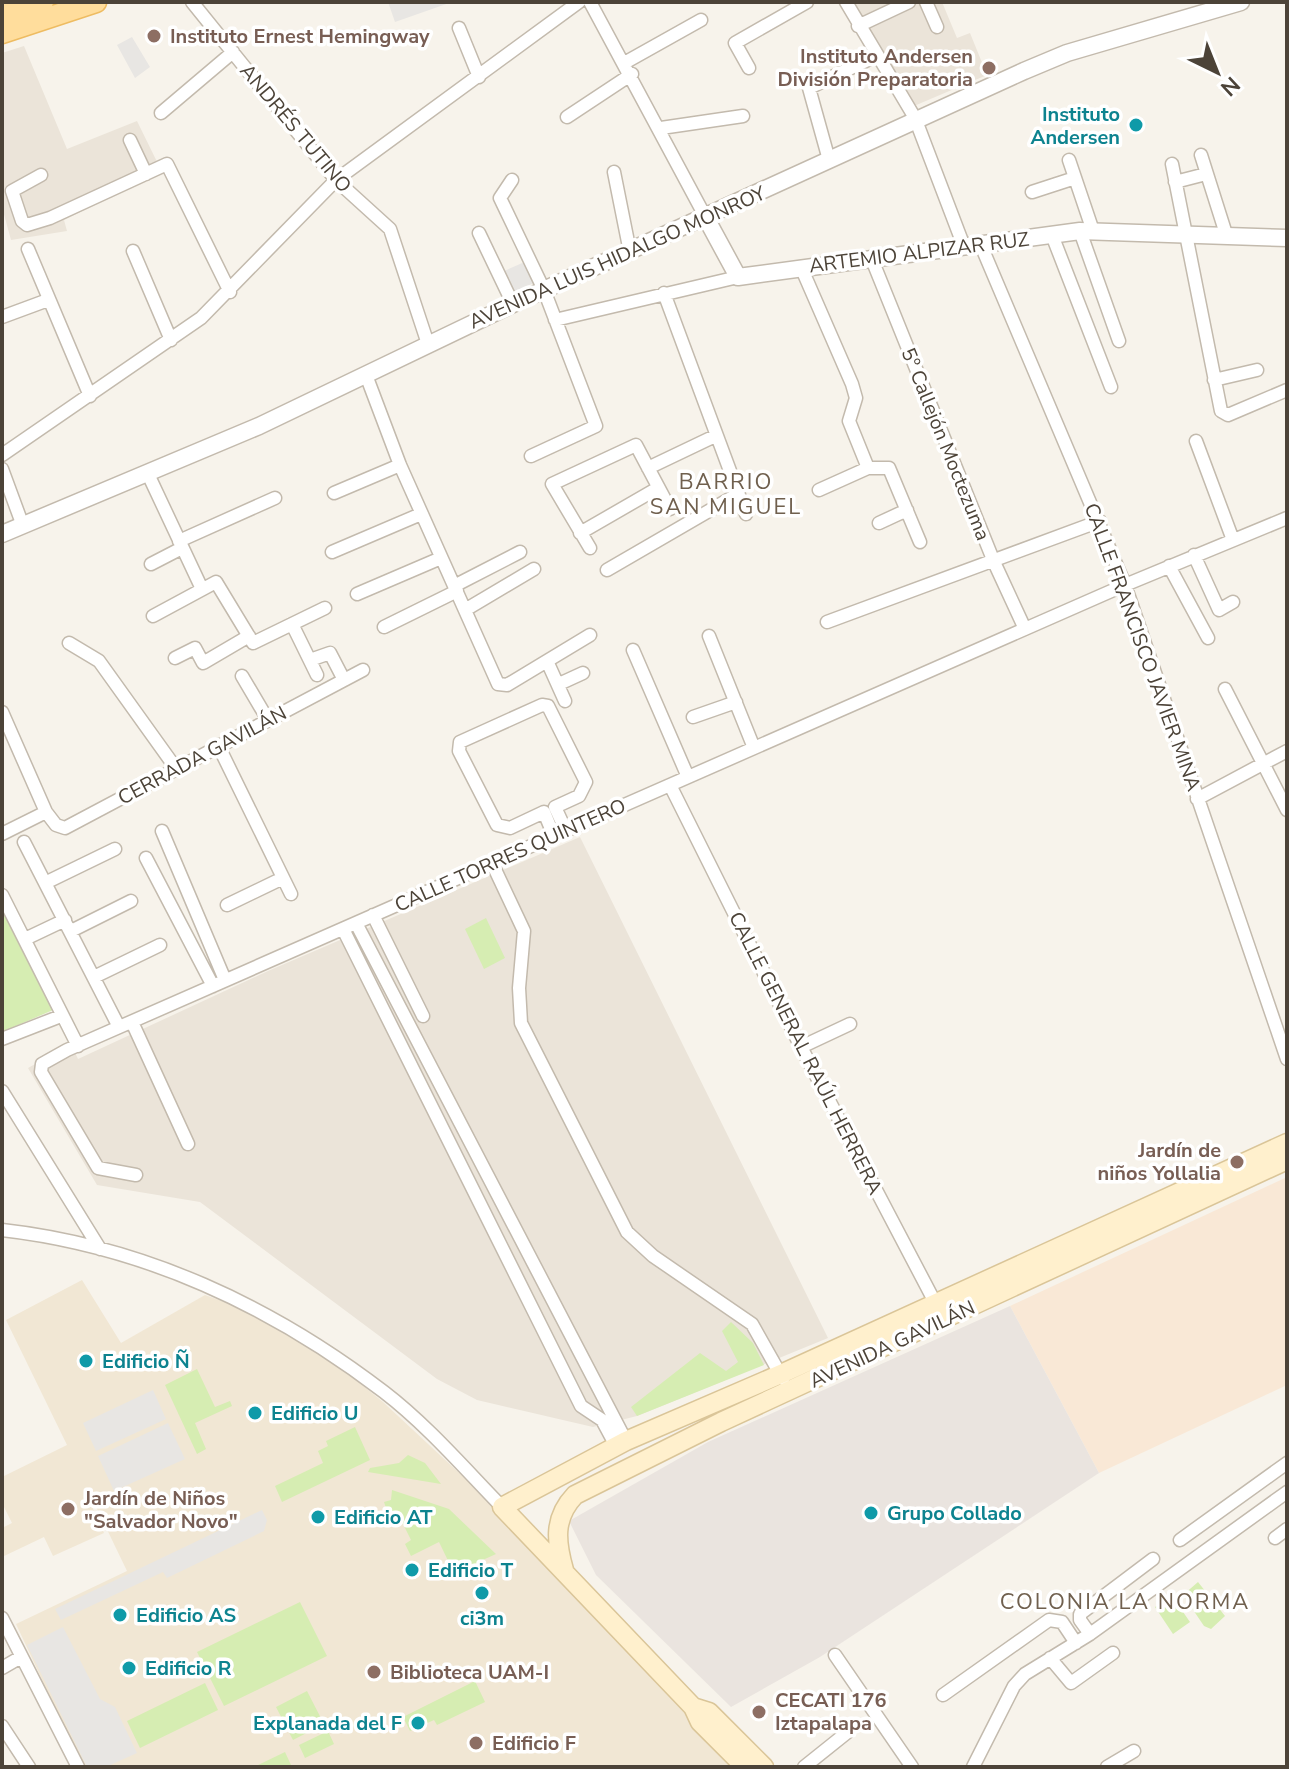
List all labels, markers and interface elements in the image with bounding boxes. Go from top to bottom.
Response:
place label: Instituto Ernest Hemingway [170,23,430,50]
marker: Instituto Ernest Hemingway [145,27,163,45]
north arrow [1177,32,1257,112]
place label: Instituto Andersen División Preparatoria [778,43,973,93]
street label: ANDRÉS TUTINO [234,58,358,198]
marker: Instituto Andersen División Preparatoria [980,59,998,77]
text: N [1214,69,1246,102]
place label: Instituto Andersen [1031,101,1120,151]
marker: Instituto Andersen [1127,116,1145,134]
street label: AVENIDA LUIS HIDALGO MONROY [465,179,771,335]
street label: ARTEMIO ALPIZAR RUZ [807,226,1031,279]
street label: 5º Callejón Moctezuma [895,344,997,545]
district label: BARRIO SAN MIGUEL [650,467,802,522]
street label: CALLE FRANCISCO JAVIER MINA [1078,499,1207,795]
street label: CERRADA GAVILÁN [113,700,291,811]
street label: CALLE TORRES QUINTERO [390,792,630,919]
street label: CALLE GENERAL RAÚL HERRERA [722,907,889,1200]
place label: Jardín de niños Yollalia [1097,1137,1221,1187]
marker: Jardín de niños Yollalia [1228,1153,1246,1171]
street label: AVENIDA GAVILÁN [805,1294,979,1395]
place label: Edificio Ñ [102,1348,190,1375]
marker: Edificio Ñ [77,1352,95,1370]
place label: Edificio U [271,1400,358,1427]
marker: Edificio U [246,1404,264,1422]
place label: Jardín de Niños "Salvador Novo" [83,1485,238,1535]
marker: Jardín de Niños "Salvador Novo" [59,1500,77,1518]
place label: Grupo Collado [887,1500,1022,1527]
place label: Edificio AT [334,1504,433,1531]
marker: Grupo Collado [862,1504,880,1522]
marker: Edificio AT [309,1508,327,1526]
place label: Edificio T [428,1557,514,1584]
marker: Edificio T [403,1561,421,1579]
marker: ci3m [473,1584,491,1602]
district label: COLONIA LA NORMA [1000,1587,1250,1617]
place label: Edificio AS [136,1602,236,1629]
place label: ci3m [460,1605,504,1632]
marker: Edificio AS [111,1606,129,1624]
place label: Edificio R [145,1655,232,1682]
marker: Edificio R [120,1659,138,1677]
place label: Biblioteca UAM-I [390,1659,549,1686]
marker: Biblioteca UAM-I [365,1663,383,1681]
place label: CECATI 176 Iztapalapa [775,1687,887,1737]
marker: CECATI 176 Iztapalapa [750,1703,768,1721]
place label: Explanada del F [253,1710,402,1737]
marker: Explanada del F [409,1714,427,1732]
place label: Edificio F [492,1730,576,1757]
marker: Edificio F [467,1734,485,1752]

